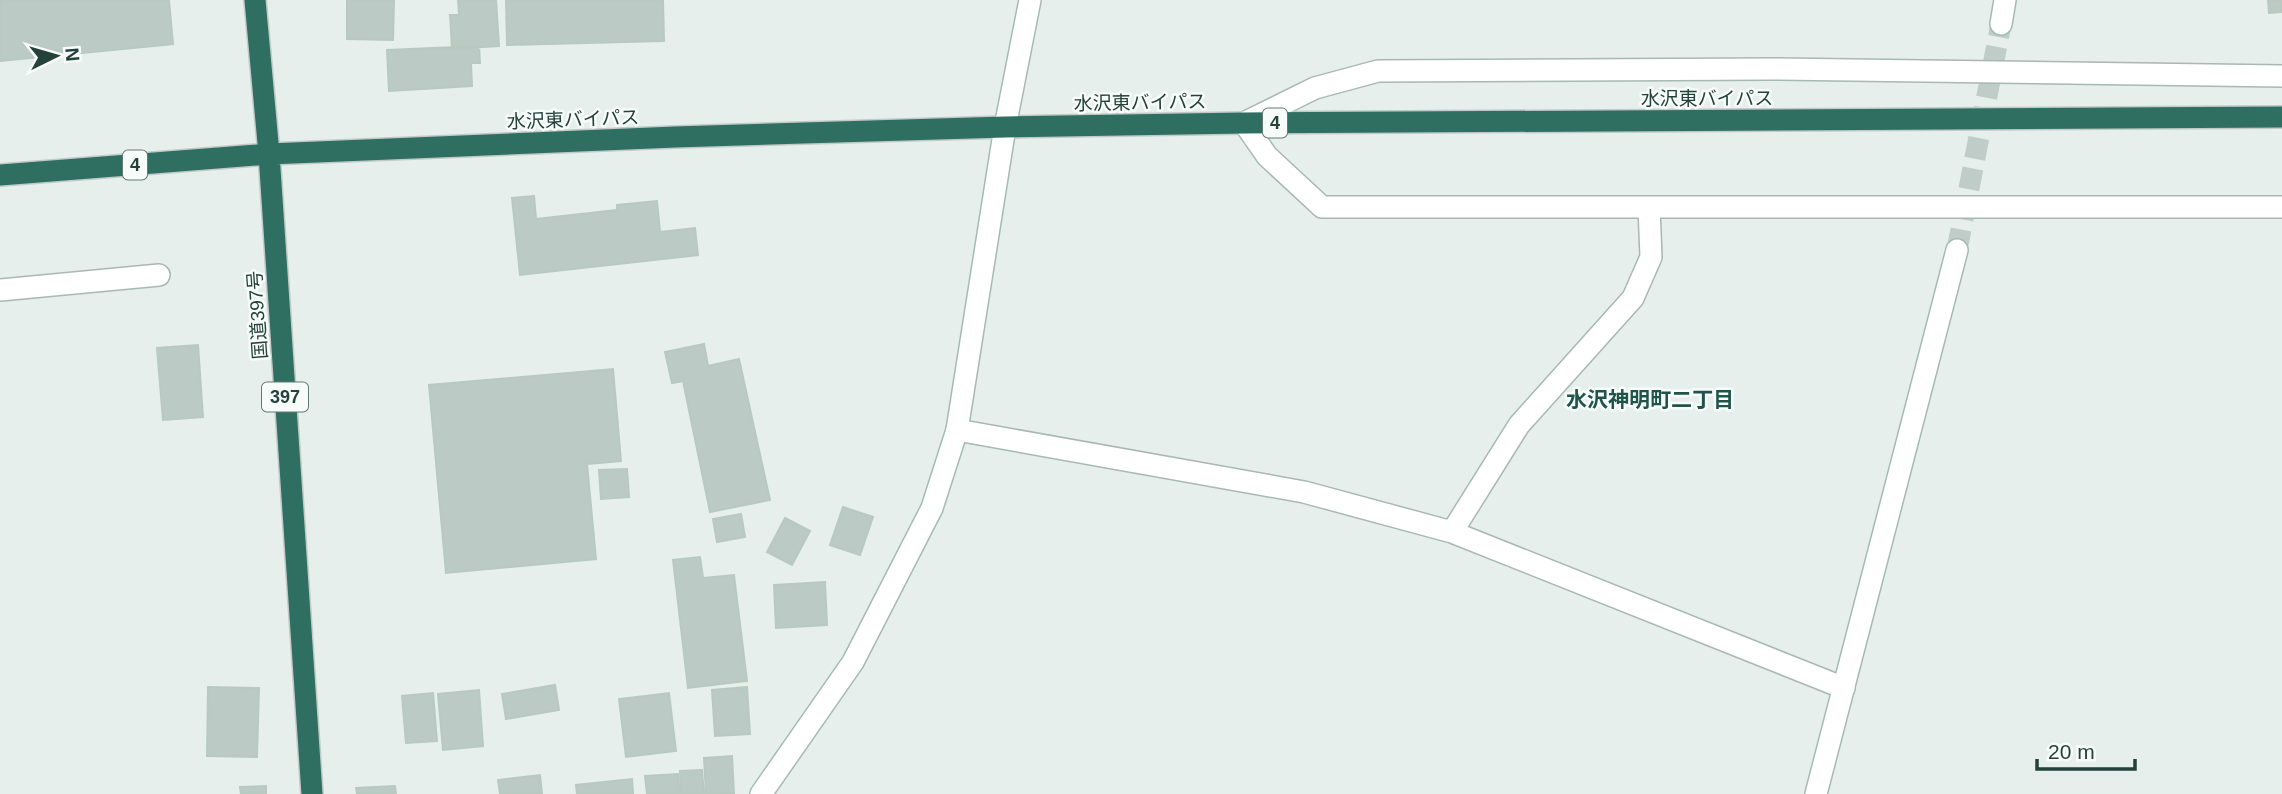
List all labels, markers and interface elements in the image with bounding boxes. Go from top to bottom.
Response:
north arrow [21,21,91,91]
text: N [61,47,83,62]
street label: 水沢東バイパス [1641,88,1773,109]
street label: 水沢東バイパス [1074,91,1206,114]
street label: 水沢東バイパス [506,107,640,132]
road number: 4 [1263,109,1287,138]
road number: 4 [123,150,147,180]
street label: 国道397号 [244,270,271,360]
road number: 397 [262,382,308,412]
district label: 水沢神明町二丁目 [1566,388,1734,411]
scale bar [2037,728,2135,772]
text: 20 m [2048,740,2095,763]

